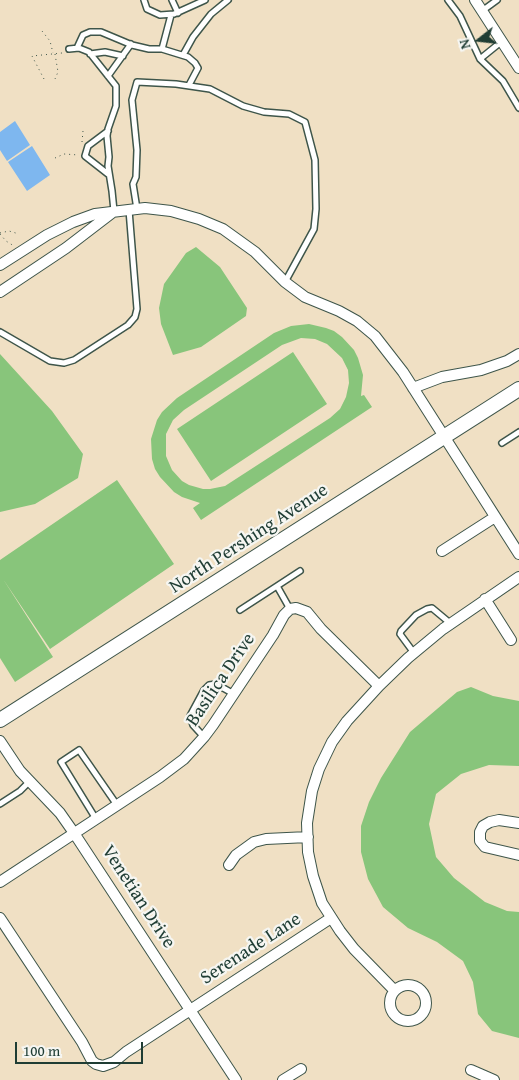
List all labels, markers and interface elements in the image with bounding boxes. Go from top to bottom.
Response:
north arrow [454,15,504,65]
text: N [454,37,475,51]
street label: North Pershing Avenue [165,479,333,599]
street label: Basilica Drive [181,629,261,731]
street label: Venetian Drive [96,841,180,953]
street label: Serenade Lane [196,908,306,990]
scale bar [18,1032,145,1064]
text: 100 m [23,1040,60,1061]

